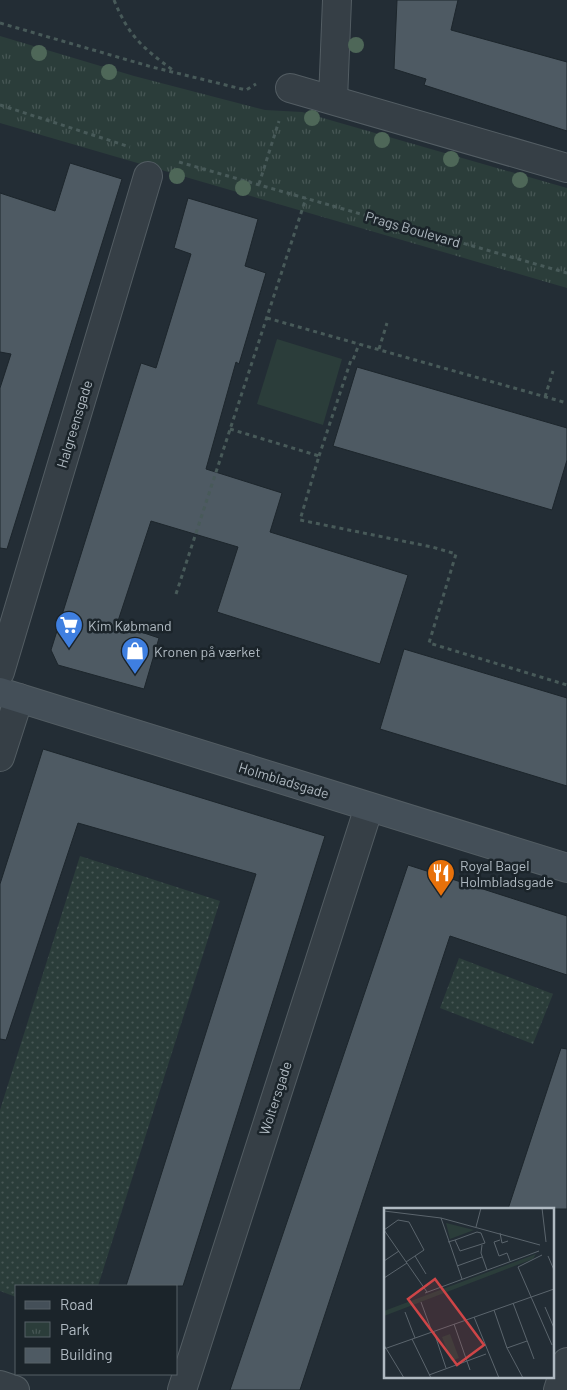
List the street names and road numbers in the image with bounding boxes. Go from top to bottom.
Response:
street label: Prags Boulevard [363,207,463,251]
street label: Halgreensgade [53,378,95,470]
street label: Holmbladsgade [237,758,331,802]
street label: Woltersgade [255,1059,295,1137]

